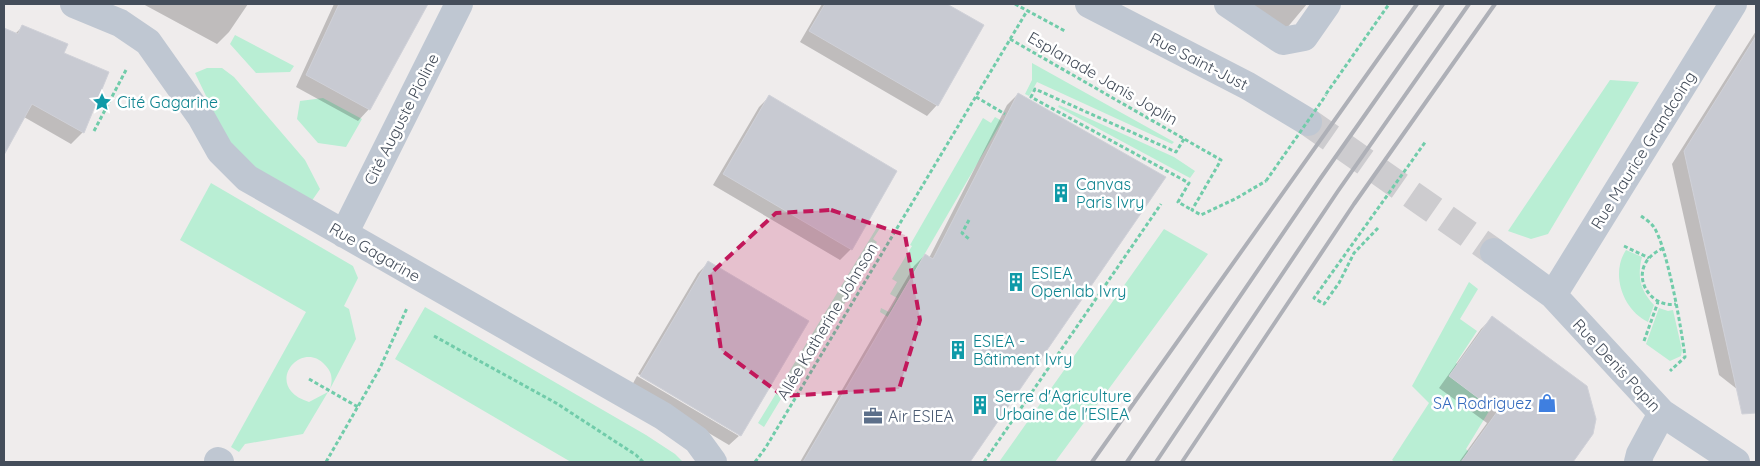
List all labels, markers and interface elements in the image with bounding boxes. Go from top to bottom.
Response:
street label: Esplanade Janis Joplin [1024,27,1182,129]
street label: Rue Saint-Just [1147,28,1251,94]
street label: Cité Auguste Pioline [359,50,443,188]
street label: Rue Maurice Grandcoing [1586,67,1700,233]
place icon: Cité Gagarine [91,91,113,113]
place label: Cité Gagarine [117,92,218,112]
place label: Canvas Paris Ivry [1076,174,1144,212]
building icon: Canvas Paris Ivry [1050,182,1072,204]
street label: Rue Gagarine [326,218,424,286]
street label: Allée Katherine Johnson [772,239,882,403]
place label: ESIEA Openlab Ivry [1031,263,1126,301]
building icon: ESIEA Openlab Ivry [1005,271,1027,293]
street label: Rue Denis Papin [1569,314,1665,416]
place label: ESIEA - Bâtiment Ivry [973,331,1072,369]
building icon: ESIEA - Bâtiment Ivry [947,339,969,361]
place label: Serre d'Agriculture Urbaine de l'ESIEA [995,386,1132,424]
shop icon: SA Rodriguez [1536,392,1558,414]
place label: SA Rodriguez [1433,393,1532,413]
building icon: Serre d'Agriculture Urbaine de l'ESIEA [969,394,991,416]
office icon: Air ESIEA [862,405,884,427]
place label: Air ESIEA [888,406,954,426]

